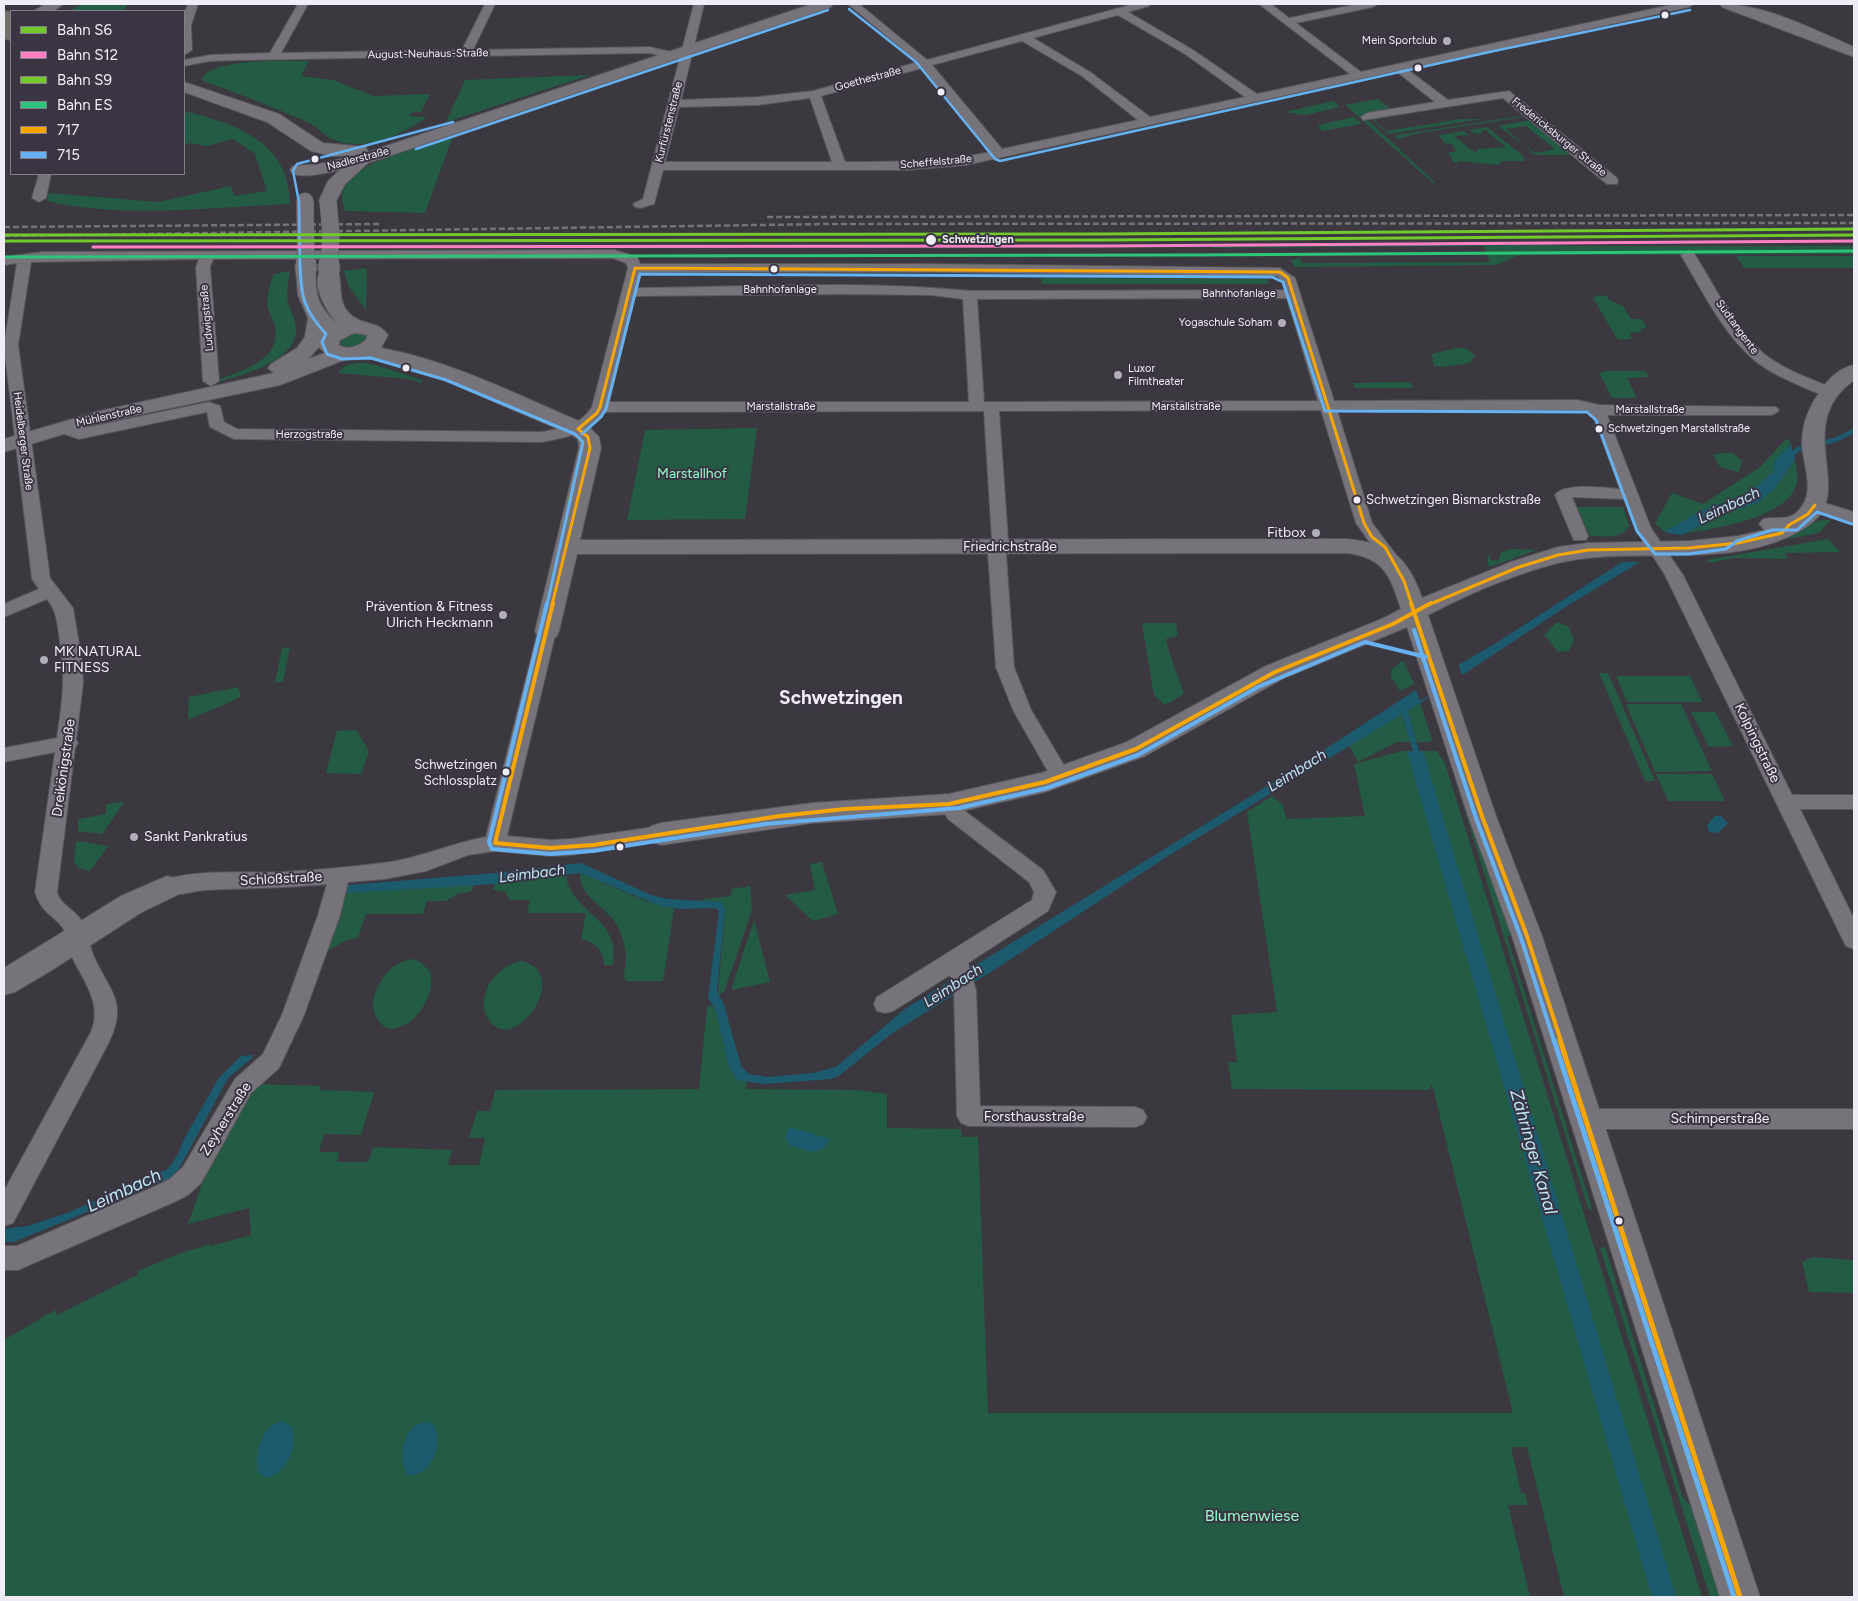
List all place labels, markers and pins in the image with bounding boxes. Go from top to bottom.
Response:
unlabelled marker [1660,10,1670,20]
place label: Mein Sportclub [1362,34,1437,48]
marker: Mein Sportclub [1441,35,1453,47]
unlabelled marker [1413,63,1423,73]
unlabelled marker [936,87,946,97]
unlabelled marker [310,154,320,164]
marker: Schwetzingen [924,233,938,247]
place label: Schwetzingen [942,233,1014,247]
unlabelled marker [769,264,779,274]
place label: Yogaschule Soham [1179,316,1272,330]
marker: Yogaschule Soham [1276,317,1288,329]
place label: Luxor Filmtheater [1128,362,1184,388]
unlabelled marker [401,363,411,373]
marker: Luxor Filmtheater [1112,369,1124,381]
place label: Schwetzingen Marstallstraße [1608,422,1750,436]
marker: Schwetzingen Marstallstraße [1594,424,1604,434]
place label: Schwetzingen Bismarckstraße [1366,492,1541,508]
marker: Schwetzingen Bismarckstraße [1352,495,1362,505]
place label: Fitbox [1267,525,1306,541]
marker: Fitbox [1310,527,1322,539]
place label: Prävention & Fitness Ulrich Heckmann [366,599,493,632]
marker: Prävention & Fitness Ulrich Heckmann [497,609,509,621]
place label: MK NATURAL FITNESS [54,644,141,676]
marker: MK NATURAL FITNESS [38,654,50,666]
place label: Schwetzingen Schlossplatz [414,757,497,788]
marker: Schwetzingen Schlossplatz [501,767,511,777]
place label: Sankt Pankratius [144,829,248,845]
marker: Sankt Pankratius [128,831,140,843]
unlabelled marker [615,842,625,852]
unlabelled marker [1614,1216,1624,1226]

